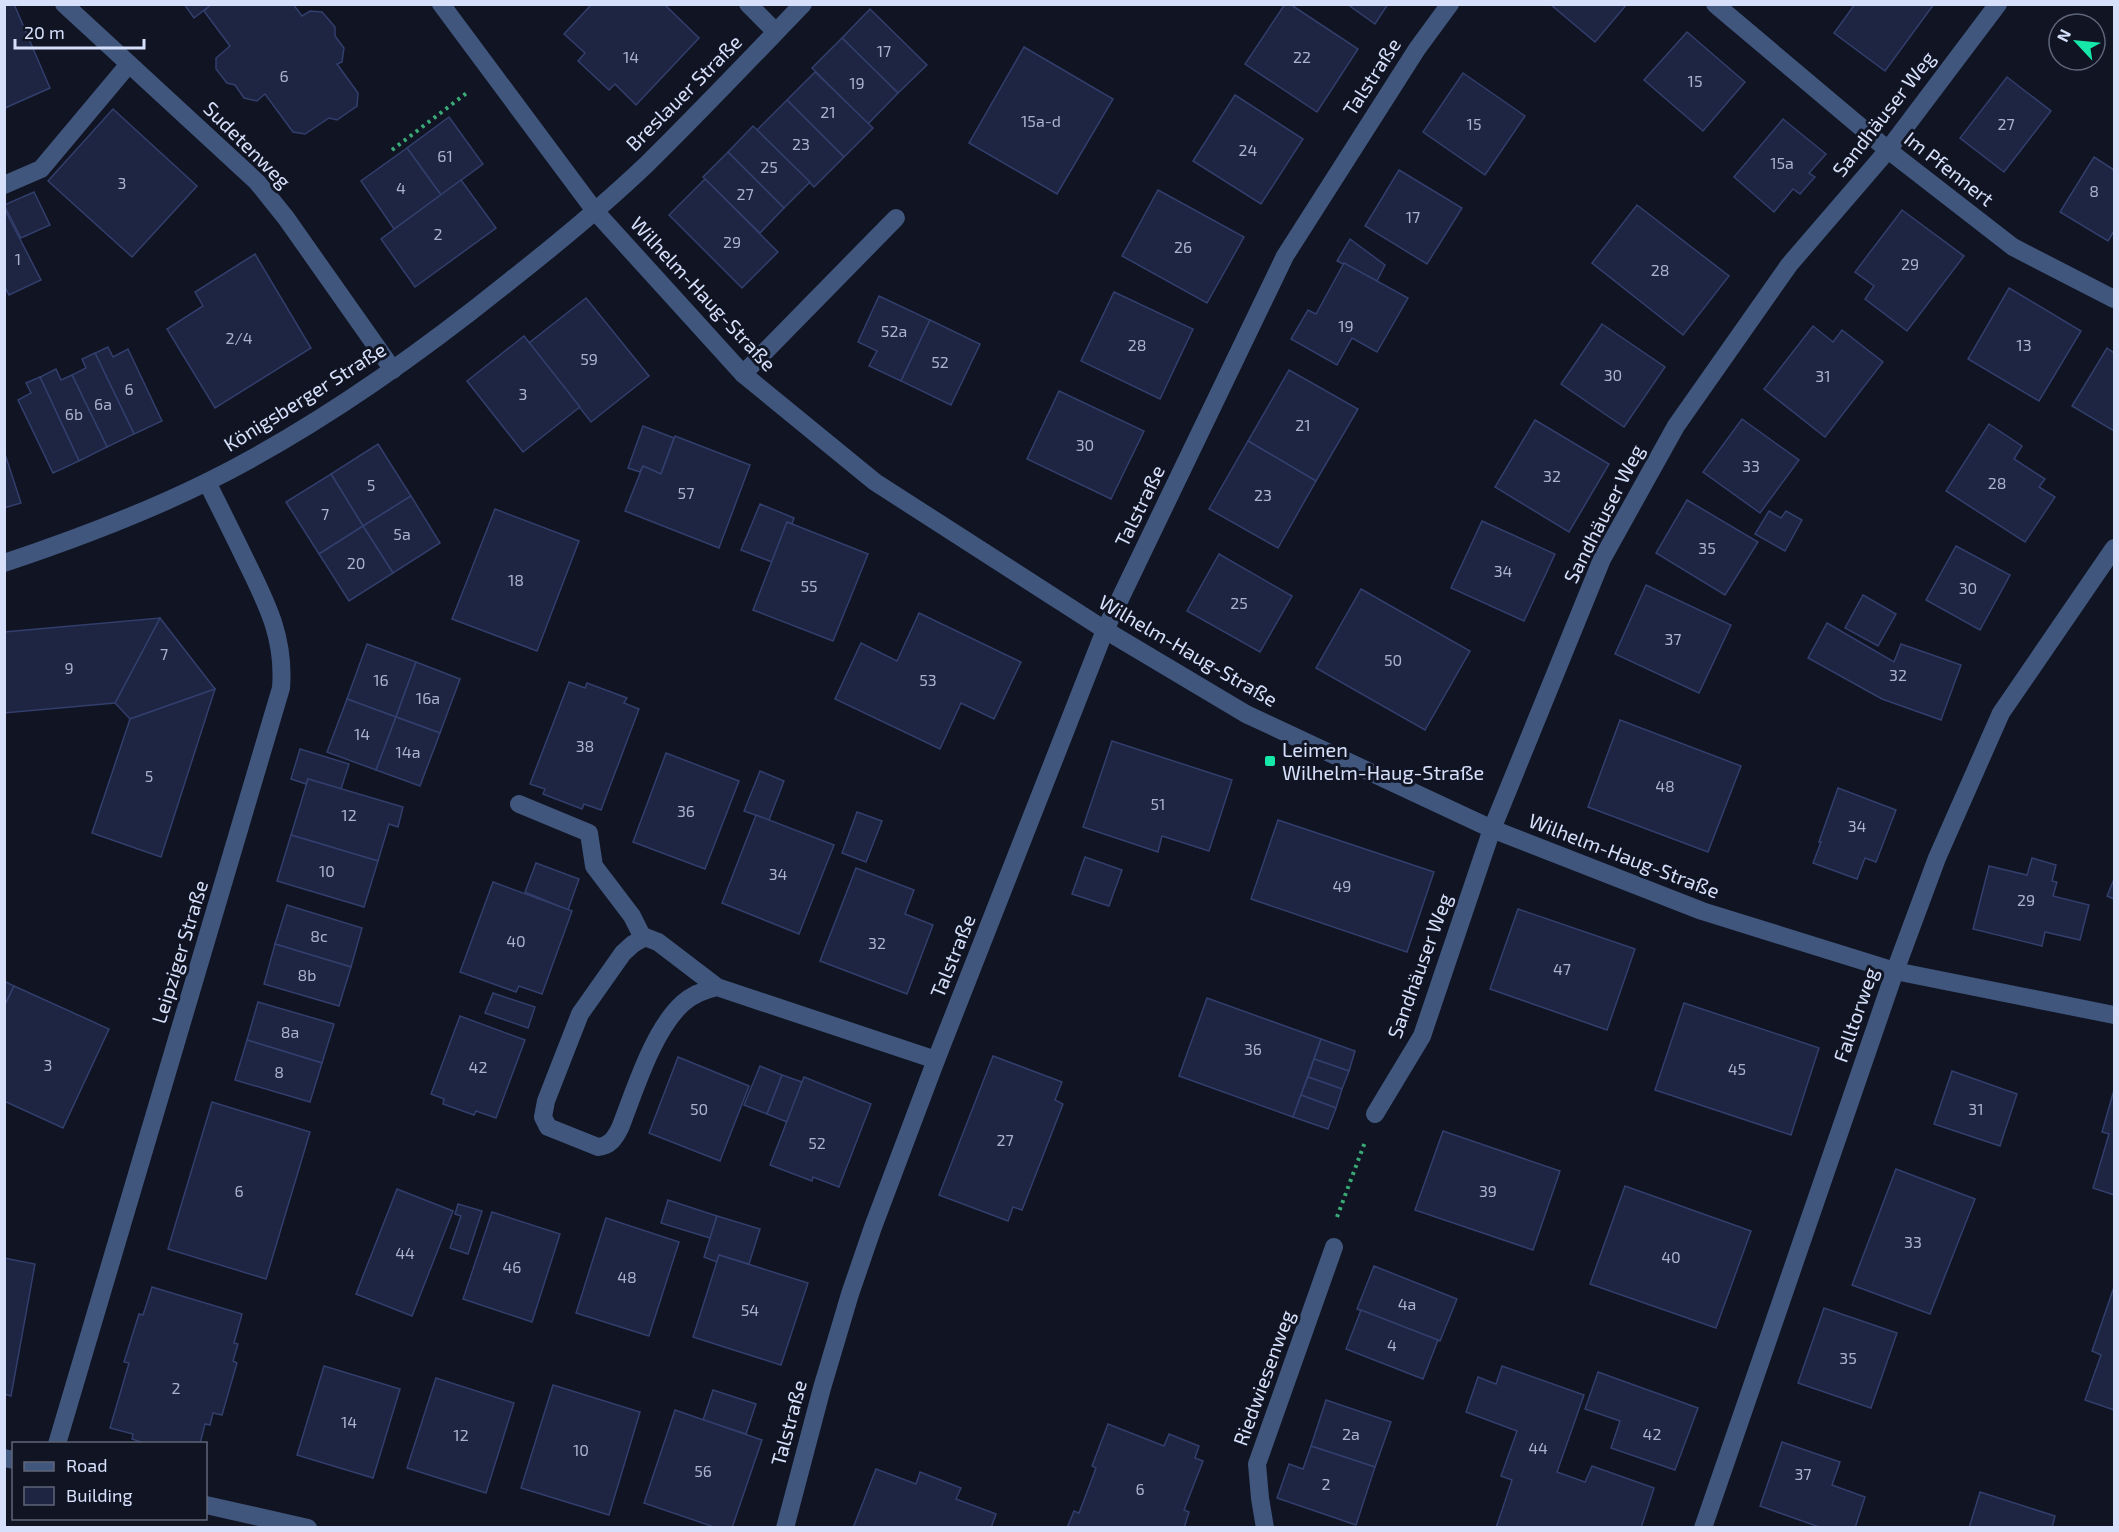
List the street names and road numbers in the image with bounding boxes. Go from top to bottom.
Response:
street label: Breslauer Straße [620,29,746,155]
street label: Talstraße [1337,33,1405,120]
street label: Sandhäuser Weg [1827,46,1940,181]
street label: Sudetenweg [199,96,296,193]
street label: Im Pfennert [1900,126,1999,211]
street label: Wilhelm-Haug-Straße [626,211,781,375]
street label: Königsberger Straße [219,336,390,456]
street label: Sandhäuser Weg [1558,440,1648,587]
street label: Talstraße [1109,461,1169,550]
street label: Wilhelm-Haug-Straße [1095,589,1282,711]
street label: Wilhelm-Haug-Straße [1526,808,1723,903]
street label: Leipziger Straße [146,877,212,1026]
street label: Sandhäuser Weg [1382,890,1456,1041]
street label: Talstraße [925,910,980,1001]
street label: Falltorweg [1828,964,1882,1065]
street label: Riedwiesenweg [1227,1307,1299,1449]
street label: Talstraße [765,1377,811,1468]

